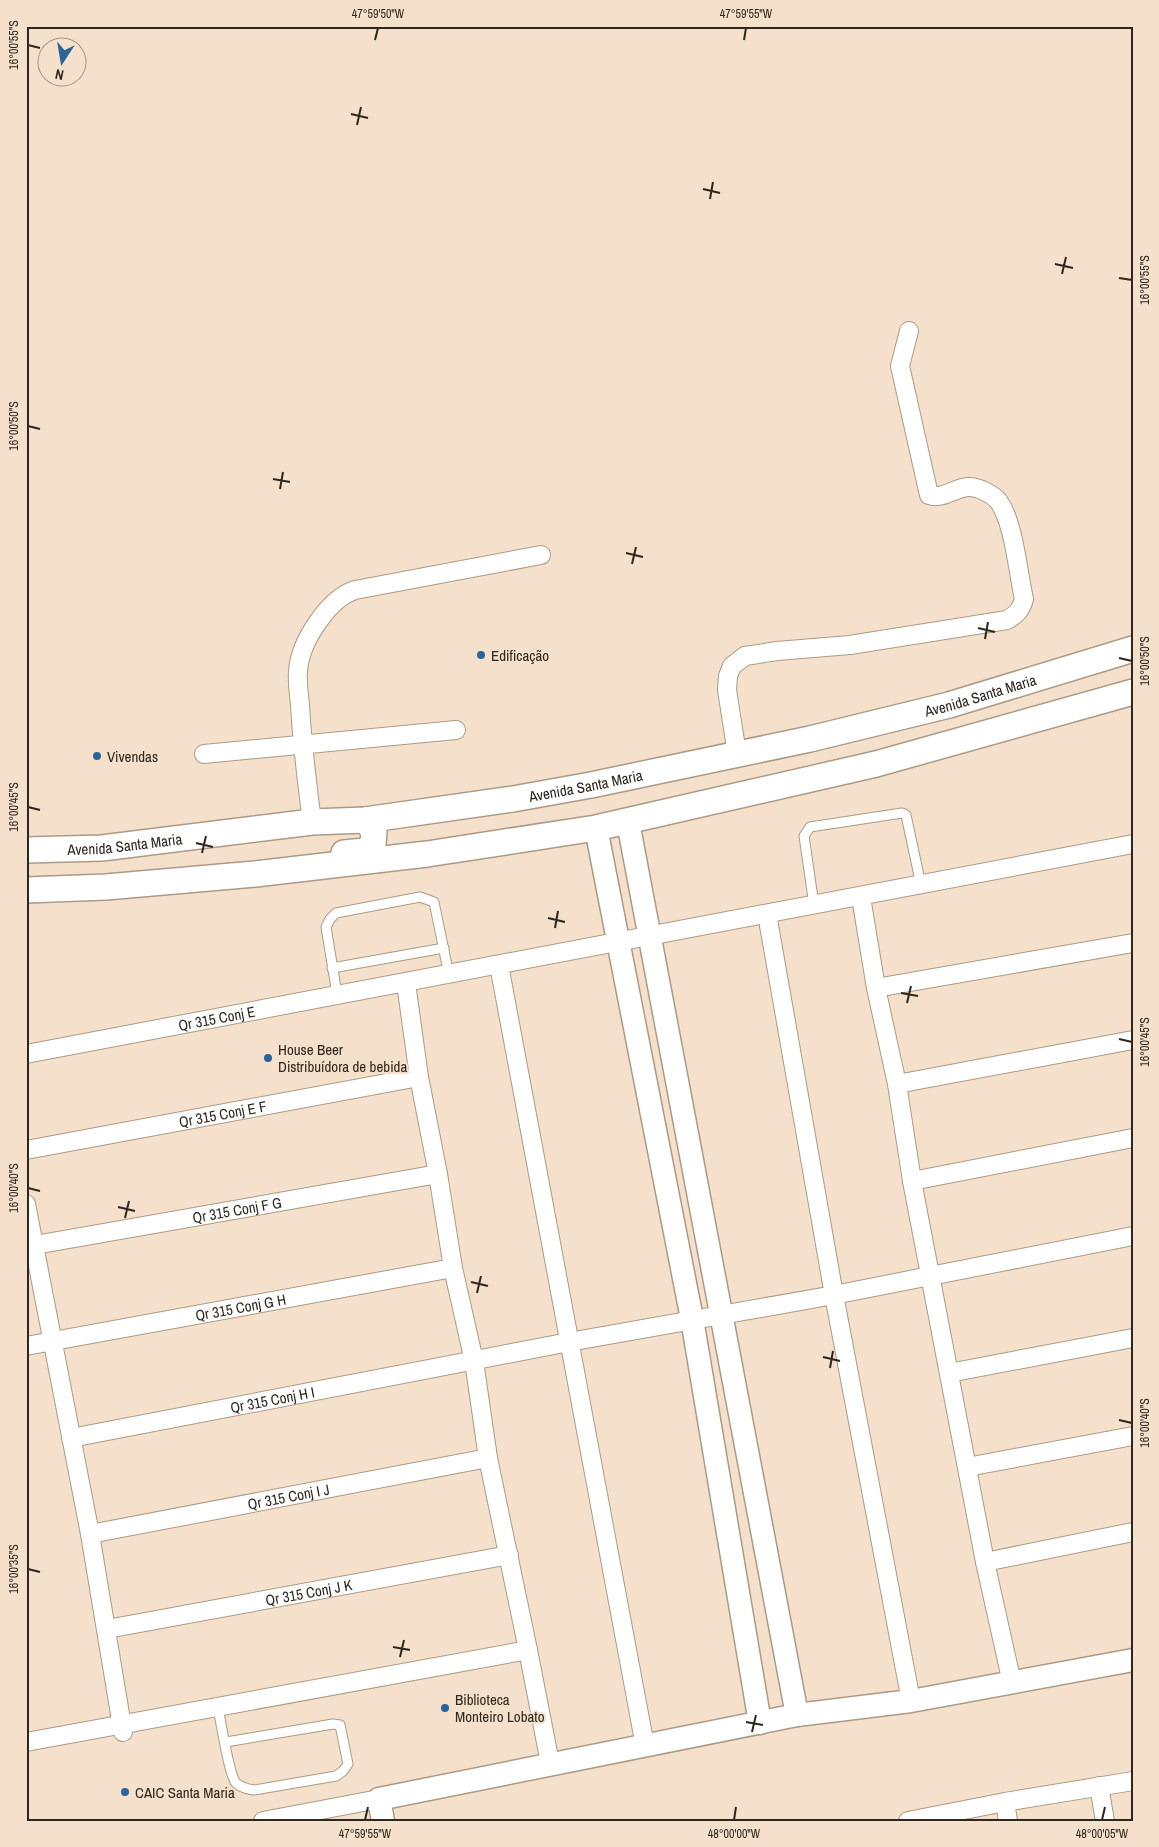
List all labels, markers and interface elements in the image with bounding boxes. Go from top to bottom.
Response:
text: 47°59'50"W [352,6,405,22]
text: 47°59'55"W [720,6,773,22]
text: 16°00'55"S [6,20,22,70]
north arrow [38,38,88,88]
text: N [53,65,65,84]
text: 16°00'55"S [1137,255,1153,305]
text: 16°00'50"S [6,401,22,451]
text: 16°00'50"S [1137,636,1153,686]
place label: Edificação [491,645,549,666]
marker: Edificação [475,649,487,661]
street label: Avenida Santa Maria [921,669,1039,721]
place label: Vivendas [107,746,158,767]
marker: Vivendas [91,750,103,762]
street label: Avenida Santa Maria [526,764,645,807]
text: 16°00'45"S [6,782,22,832]
street label: Avenida Santa Maria [66,828,184,859]
street label: Qr 315 Conj E [176,1000,257,1035]
text: 16°00'45"S [1137,1017,1153,1067]
place label: House Beer Distribuídora de bebida [278,1039,407,1077]
marker: House Beer Distribuídora de bebida [262,1052,274,1064]
street label: Qr 315 Conj E F [177,1095,268,1132]
text: 16°00'40"S [6,1163,22,1213]
street label: Qr 315 Conj F G [191,1191,283,1228]
street label: Qr 315 Conj G H [193,1288,287,1325]
street label: Qr 315 Conj H I [228,1381,316,1418]
text: 16°00'40"S [1137,1398,1153,1448]
street label: Qr 315 Conj I J [246,1478,331,1514]
text: 16°00'35"S [6,1544,22,1594]
street label: Qr 315 Conj J K [264,1573,354,1610]
place label: Biblioteca Monteiro Lobato [455,1689,545,1727]
marker: Biblioteca Monteiro Lobato [439,1702,451,1714]
place label: CAIC Santa Maria [135,1782,235,1803]
marker: CAIC Santa Maria [119,1786,131,1798]
text: 47°59'55"W [339,1826,392,1842]
text: 48°00'00"W [708,1826,761,1842]
text: 48°00'05"W [1076,1826,1129,1842]

